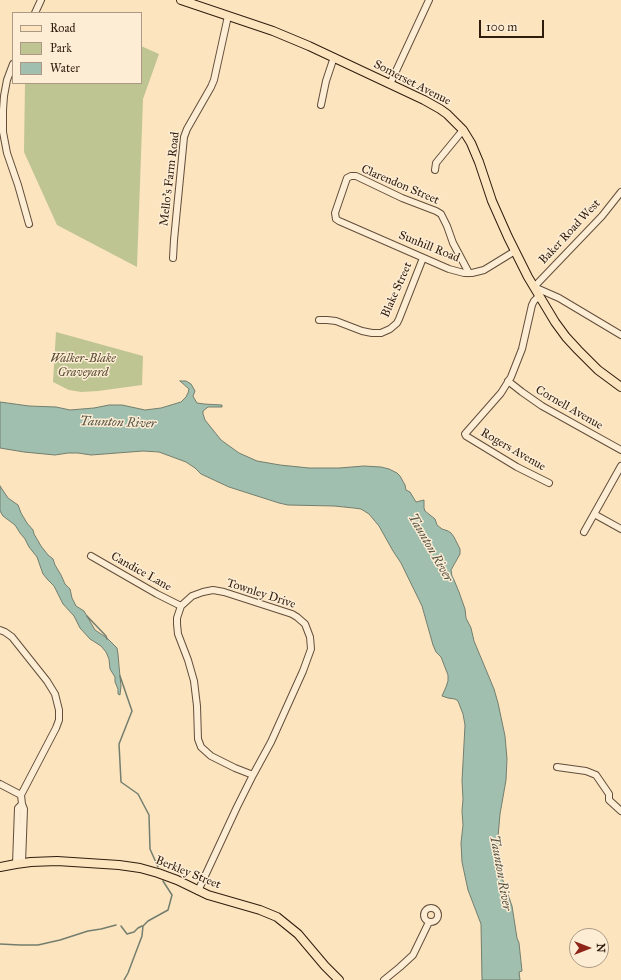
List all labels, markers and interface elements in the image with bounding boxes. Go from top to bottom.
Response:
legend [12,12,142,84]
scale bar [481,12,546,38]
text: 100 m [486,20,517,34]
text: Road [50,21,76,35]
text: Park [50,41,72,55]
street label: Somerset Avenue [371,57,453,109]
text: Water [50,61,80,75]
street label: Mello's Farm Road [157,131,183,227]
street label: Clarendon Street [359,162,441,208]
street label: Baker Road West [536,197,604,267]
street label: Sunhill Road [396,228,462,266]
street label: Blake Street [378,260,416,320]
park label: Walker-Blake Graveyard [50,352,116,380]
street label: Cornell Avenue [533,383,605,433]
water label: Taunton River [80,414,156,432]
street label: Rogers Avenue [478,426,548,474]
water label: Taunton River [404,511,456,585]
street label: Candice Lane [108,549,174,595]
street label: Townley Drive [225,576,297,612]
water label: Taunton River [486,834,514,912]
street label: Berkley Street [153,853,223,893]
north arrow [569,928,609,968]
text: N [594,943,607,953]

